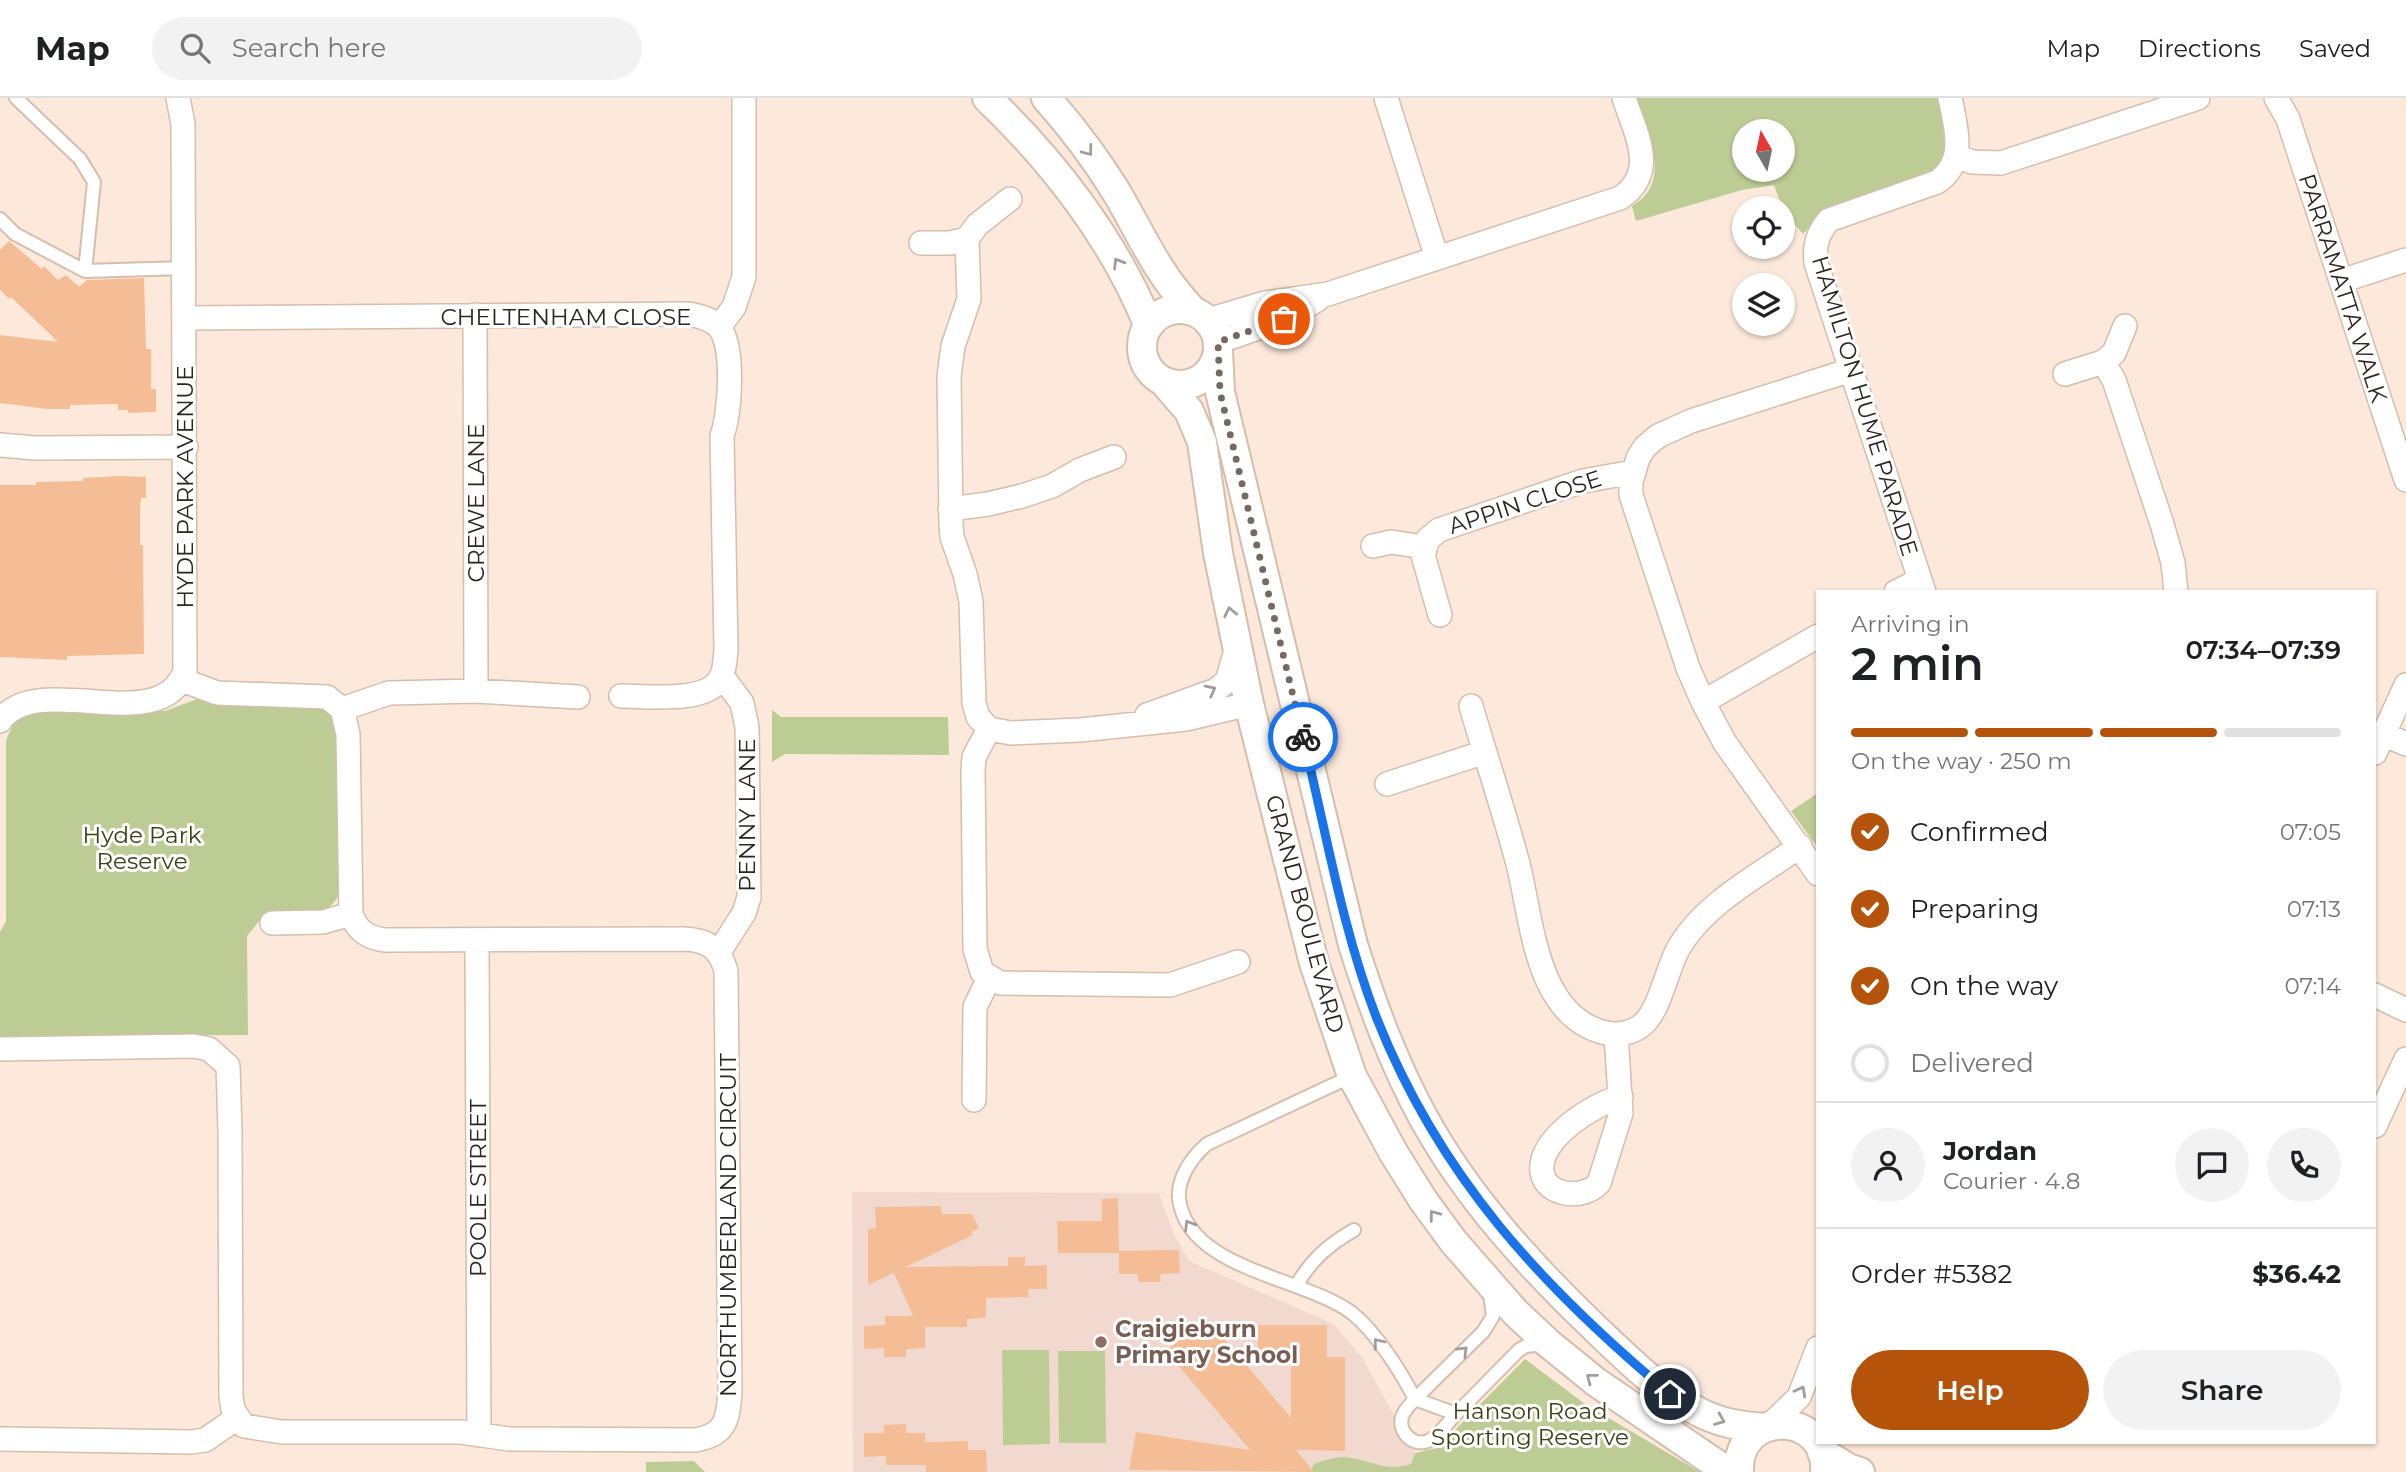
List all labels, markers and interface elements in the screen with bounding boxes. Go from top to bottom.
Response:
search box [152,17,642,80]
text: Map [35,28,110,68]
icon: search [176,29,214,67]
text: Search here [232,32,386,64]
text: Map [2047,34,2100,63]
text: Directions [2138,34,2261,63]
text: Saved [2299,34,2371,63]
north arrow [1732,119,1796,182]
map controls [1732,119,1795,336]
one-way arrow [1080,143,1093,156]
street label: PARRAMATTA WALK [2293,170,2393,407]
button: locate [1732,196,1795,259]
street label: HAMILTON HUME PARADE [1806,252,1924,560]
one-way arrow [1114,257,1127,270]
button: layers [1732,273,1795,336]
pin [1254,289,1314,349]
icon: bag [1265,300,1303,338]
street label: CHELTENHAM CLOSE [441,303,692,331]
street label: HYDE PARK AVENUE [171,365,199,609]
street label: CREWE LANE [462,424,490,582]
street label: APPIN CLOSE [1445,464,1605,540]
one-way arrow [1224,606,1239,618]
text: Arriving in [1851,610,1970,638]
text: 07:34–07:39 [2185,634,2341,666]
text: 2 min [1851,635,1984,692]
one-way arrow [1204,685,1216,699]
courier [1268,702,1338,772]
icon: bike [1284,718,1322,756]
street label: PENNY LANE [733,738,761,892]
text: On the way · 250 m [1851,747,2072,775]
street label: GRAND BOULEVARD [1260,792,1350,1036]
icon: check [1851,813,1889,851]
text: Confirmed [1910,816,2049,848]
text: 07:05 [2280,818,2341,846]
park label: Hyde Park Reserve [83,821,202,875]
icon: check [1851,890,1889,928]
text: Preparing [1910,893,2039,925]
text: 07:13 [2287,895,2341,923]
icon: check [1851,967,1889,1005]
text: On the way [1910,970,2058,1002]
text: 07:14 [2284,972,2341,1000]
text: Delivered [1910,1047,2034,1079]
street label: NORTHUMBERLAND CIRCUIT [714,1052,742,1397]
street label: POOLE STREET [464,1098,492,1277]
button: person [1851,1128,1925,1202]
button: chat [2175,1128,2249,1202]
button: phone [2267,1128,2341,1202]
text: Jordan [1943,1135,2037,1167]
text: Courier · 4.8 [1943,1167,2080,1195]
one-way arrow [1429,1210,1442,1223]
one-way arrow [1184,1219,1197,1232]
text: Order #5382 [1851,1258,2012,1290]
text: $36.42 [2252,1258,2341,1290]
place label: Craigieburn Primary School [1115,1315,1298,1369]
marker: Craigieburn Primary School [1093,1334,1109,1350]
one-way arrow [1373,1338,1386,1350]
one-way arrow [1455,1347,1468,1360]
button: Help [1851,1350,2089,1430]
button: Share [2103,1350,2341,1430]
pin [1640,1364,1700,1424]
one-way arrow [1586,1373,1599,1386]
icon: home [1651,1375,1689,1413]
one-way arrow [1792,1386,1806,1399]
park label: Hanson Road Sporting Reserve [1431,1397,1629,1451]
one-way arrow [1713,1412,1725,1426]

